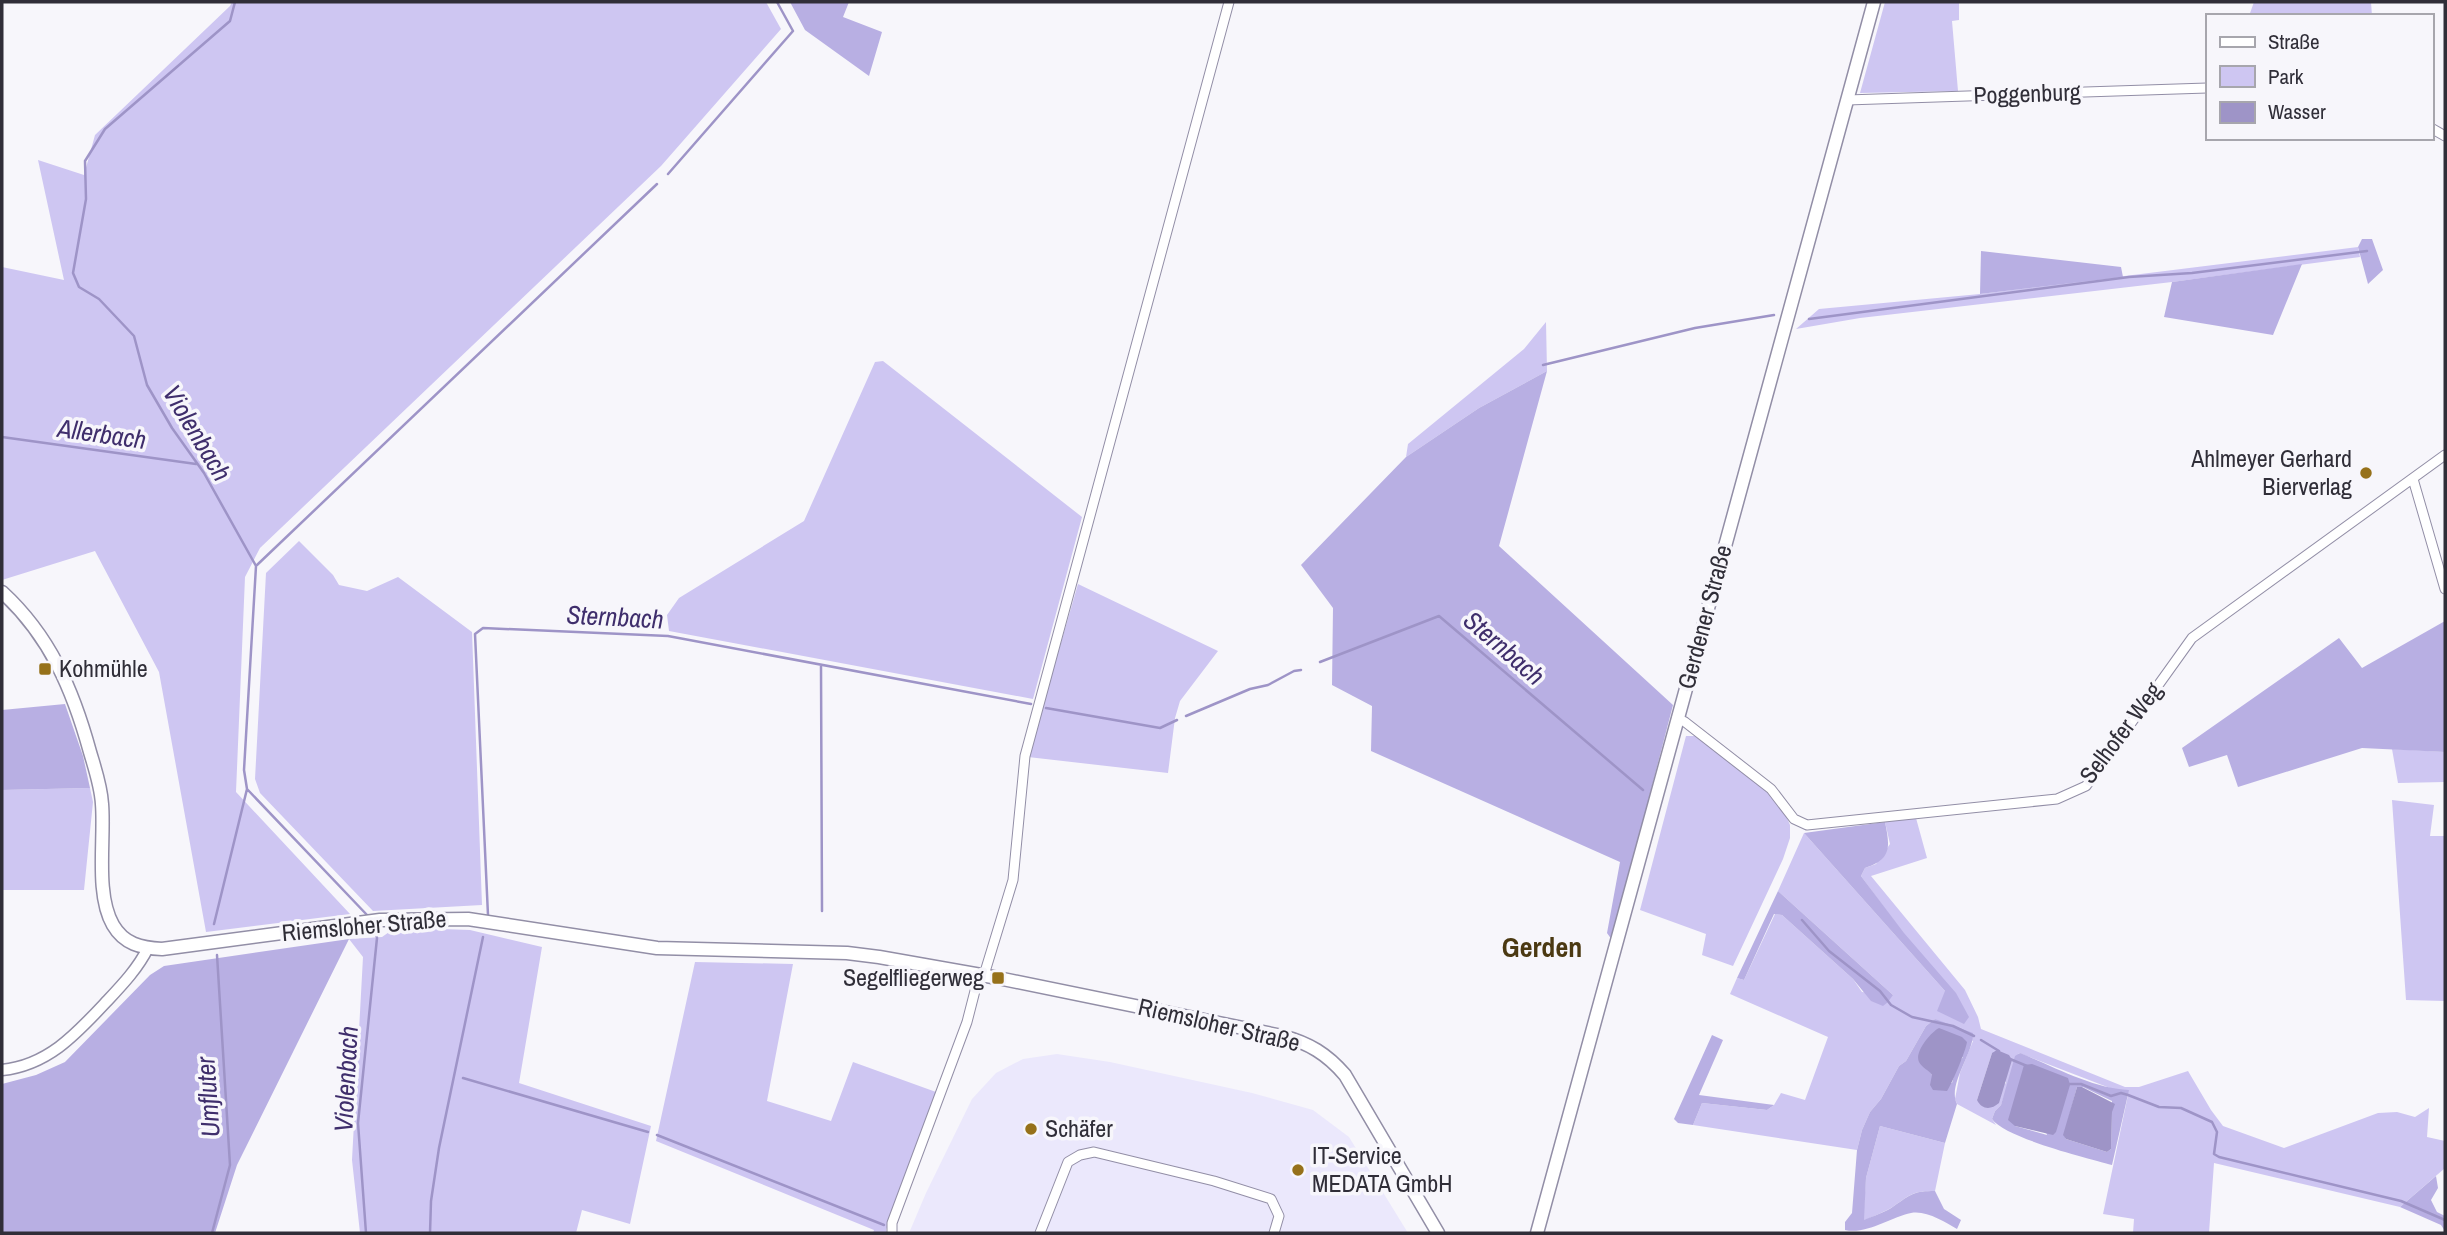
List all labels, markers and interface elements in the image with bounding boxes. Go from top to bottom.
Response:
legend [2206,14,2433,140]
text: Straße [2268,27,2320,56]
text: Park [2268,62,2304,91]
street label: Poggenburg [1973,75,2081,111]
text: Wasser [2268,97,2326,126]
water label: Violenbach [155,378,240,487]
water label: Allerbach [55,410,149,457]
place label: Ahlmeyer Gerhard Bierverlag [2190,442,2352,502]
marker: Ahlmeyer Gerhard Bierverlag [2358,465,2374,481]
street label: Gerdener Straße [1669,541,1739,692]
water label: Sternbach [566,596,664,637]
water label: Sternbach [1456,603,1552,693]
place label: Kohmühle [59,652,148,684]
marker: Kohmühle [37,661,53,677]
street label: Selhofer Weg [2072,675,2169,790]
street label: Riemsloher Straße [280,902,448,948]
district label: Gerden [1502,928,1582,966]
place label: Segelfliegerweg [843,961,984,993]
marker: Segelfliegerweg [990,970,1006,986]
street label: Riemsloher Straße [1135,990,1303,1058]
water label: Violenbach [325,1025,366,1133]
water label: Umfluter [187,1055,228,1138]
place label: Schäfer [1045,1112,1113,1144]
marker: Schäfer [1023,1121,1039,1137]
place label: IT-Service MEDATA GmbH [1312,1139,1452,1199]
marker: IT-Service MEDATA GmbH [1290,1162,1306,1178]

